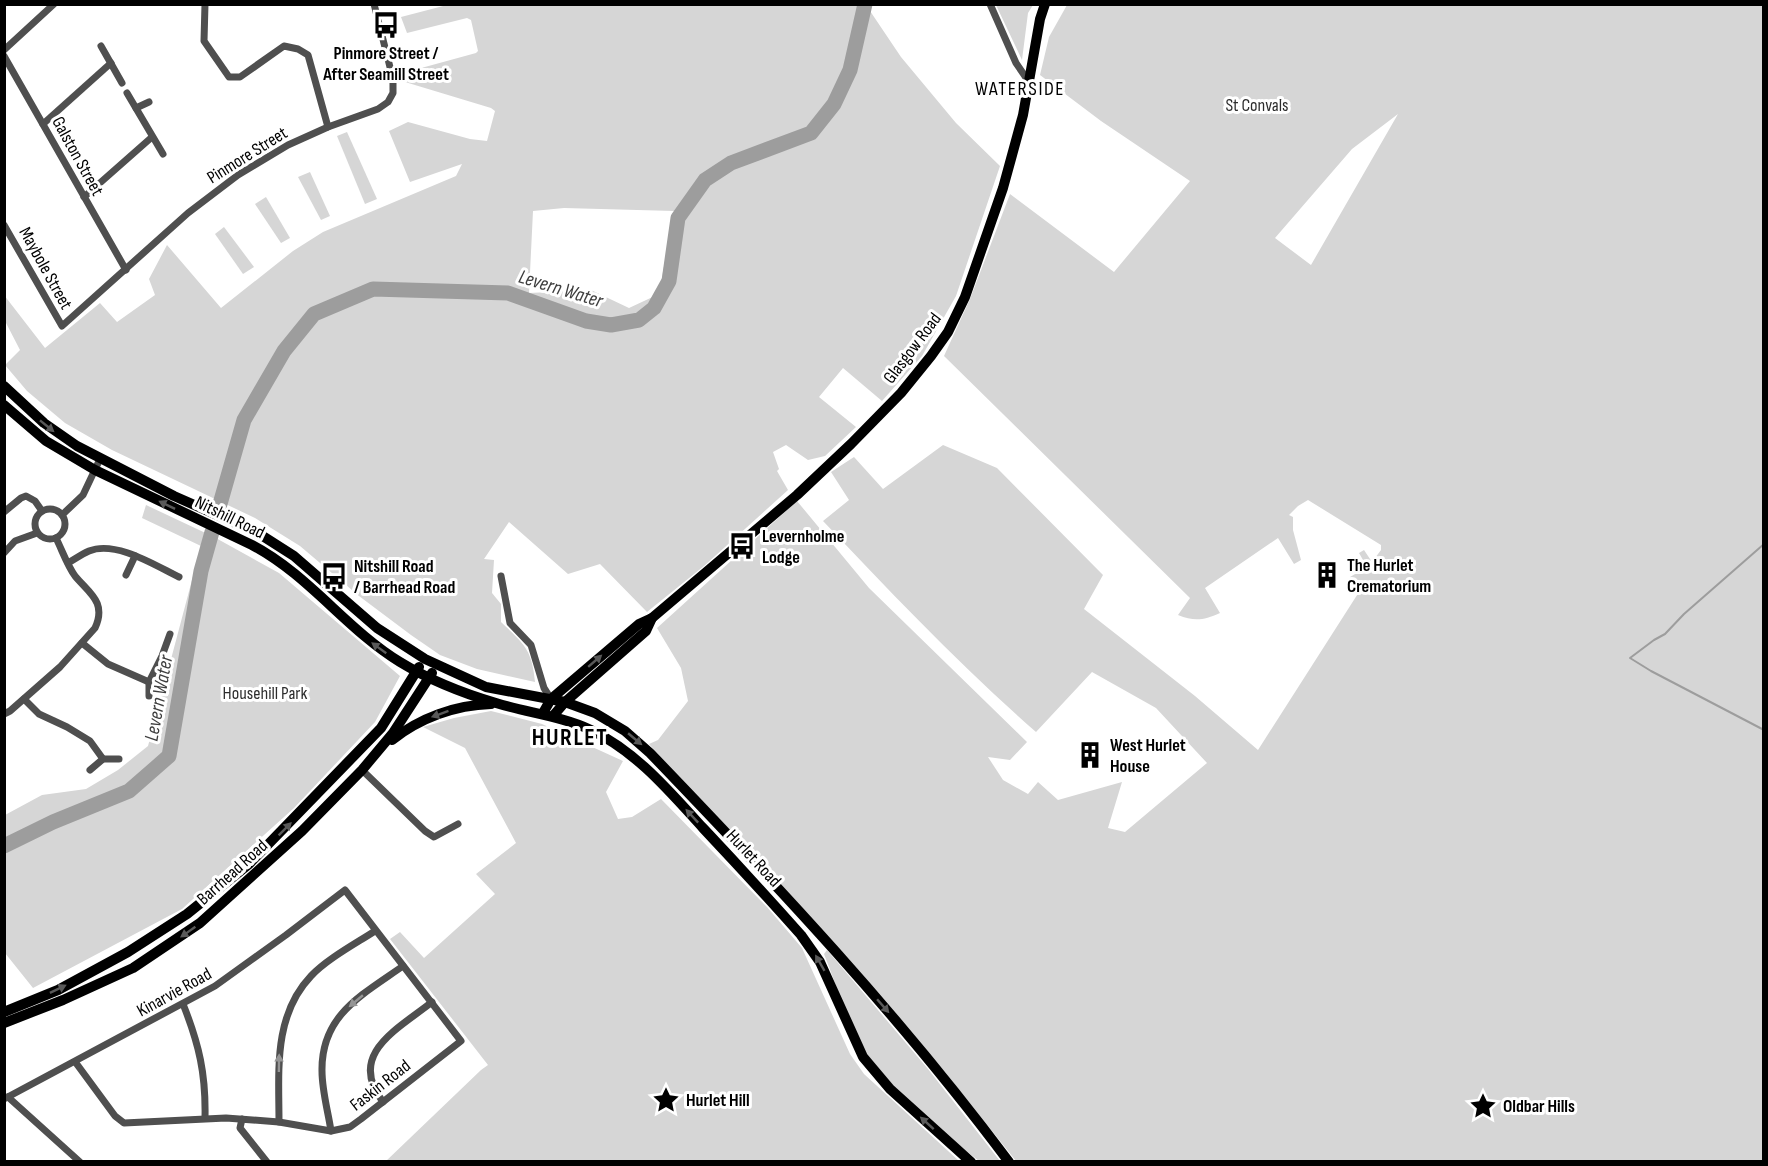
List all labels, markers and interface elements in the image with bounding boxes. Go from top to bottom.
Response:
bus stop icon: Pinmore Street / After Seamill Street [371,10,401,40]
place label: Pinmore Street / After Seamill Street [322,43,449,85]
district label: WATERSIDE [975,77,1065,101]
park label: St Convals [1225,95,1289,116]
street label: Galston Street [47,113,108,200]
street label: Pinmore Street [203,122,292,188]
street label: Maybole Street [14,223,77,313]
water label: Levern Water [516,265,607,314]
street label: Glasgow Road [879,309,946,388]
one-way arrow [39,419,55,432]
street label: Nitshill Road [191,492,268,543]
one-way arrow [159,501,176,510]
place label: Levernholme Lodge [762,526,844,568]
bus stop icon: Levernholme Lodge [727,531,757,561]
place label: The Hurlet Crematorium [1347,555,1431,597]
place label: Nitshill Road / Barrhead Road [354,556,455,598]
building icon: The Hurlet Crematorium [1312,560,1342,590]
bus stop icon: Nitshill Road / Barrhead Road [319,561,349,591]
one-way arrow [372,642,388,654]
water label: Levern Water [140,652,179,743]
one-way arrow [588,654,603,668]
park label: Househill Park [223,683,308,704]
one-way arrow [431,709,449,719]
district label: HURLET [532,723,608,752]
one-way arrow [627,732,642,745]
place label: West Hurlet House [1110,735,1186,777]
building icon: West Hurlet House [1075,740,1105,770]
one-way arrow [686,810,700,824]
one-way arrow [277,822,291,836]
street label: Hurlet Road [722,825,785,891]
street label: Barrhead Road [193,835,272,909]
one-way arrow [180,926,196,938]
one-way arrow [815,954,825,971]
street label: Kinarvie Road [133,963,215,1021]
one-way arrow [50,985,67,994]
one-way arrow [349,994,364,1007]
one-way arrow [877,998,890,1014]
one-way arrow [274,1054,284,1073]
street label: Faskin Road [346,1055,415,1115]
place icon: Hurlet Hill [651,1085,681,1115]
place label: Hurlet Hill [686,1090,750,1111]
place icon: Oldbar Hills [1468,1091,1498,1121]
place label: Oldbar Hills [1503,1096,1575,1117]
one-way arrow [919,1116,934,1130]

